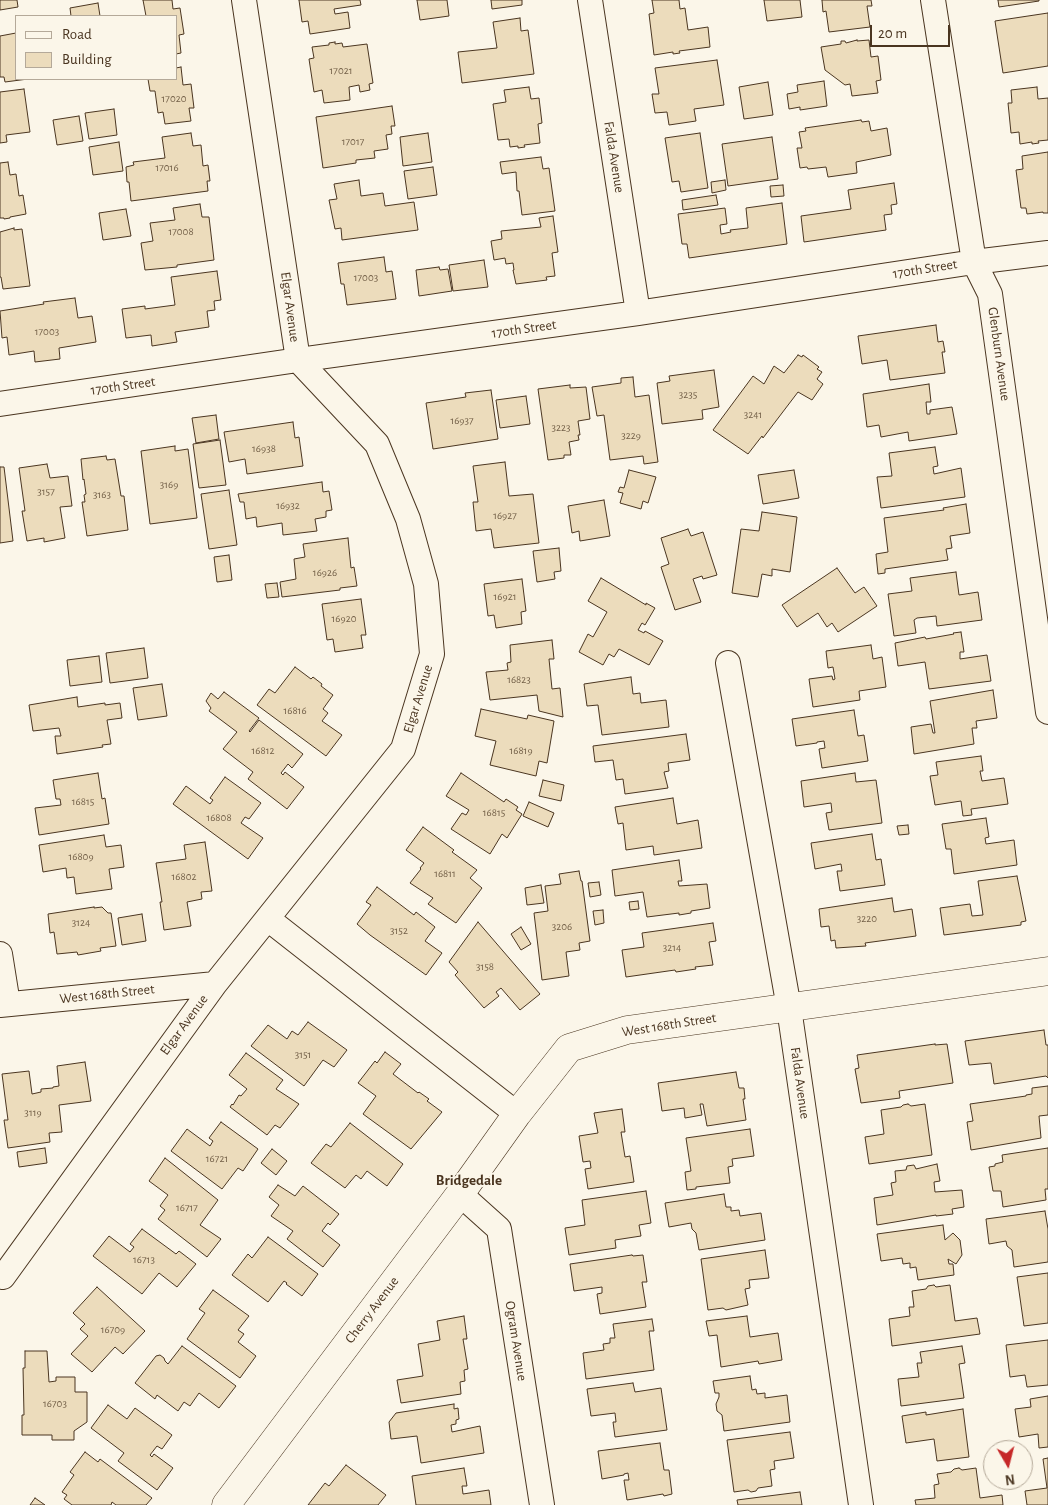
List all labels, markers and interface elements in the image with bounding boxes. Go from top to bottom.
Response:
legend [15,15,178,80]
scale bar [873,15,953,47]
text: 20 m [878,26,907,41]
text: Road [62,27,92,42]
text: Building [62,52,112,67]
house number: 17021 [330,64,352,78]
house number: 17020 [162,92,186,106]
street label: Falda Avenue [600,120,628,194]
house number: 17017 [342,135,364,149]
house number: 17016 [155,161,179,175]
house number: 17008 [168,225,194,239]
street label: 170th Street [892,256,958,282]
street label: Elgar Avenue [277,271,303,343]
house number: 17003 [354,271,378,285]
street label: Glenburn Avenue [984,306,1014,402]
street label: 170th Street [491,316,557,342]
house number: 17003 [35,325,59,339]
street label: 170th Street [90,373,156,399]
house number: 3235 [679,388,697,402]
house number: 3241 [744,408,762,422]
house number: 16937 [450,414,474,428]
house number: 3223 [551,421,571,435]
house number: 3229 [621,429,641,443]
house number: 16938 [252,442,276,456]
house number: 3169 [160,478,178,492]
house number: 3157 [37,485,55,499]
house number: 3163 [93,488,111,502]
house number: 16932 [276,499,300,513]
house number: 16927 [493,509,517,523]
house number: 16926 [313,566,337,580]
house number: 16921 [494,590,516,604]
house number: 16920 [332,612,356,626]
street label: Elgar Avenue [400,663,436,735]
house number: 16823 [507,673,531,687]
house number: 16816 [283,704,307,718]
house number: 16812 [252,744,274,758]
house number: 16819 [509,744,533,758]
house number: 16815 [72,795,94,809]
house number: 16815 [483,806,505,820]
house number: 16808 [206,811,232,825]
house number: 16809 [68,850,94,864]
house number: 16811 [434,867,456,881]
house number: 16802 [172,870,196,884]
house number: 3220 [857,912,877,926]
house number: 3124 [72,916,90,930]
house number: 3206 [552,920,572,934]
house number: 3152 [390,924,408,938]
house number: 3214 [663,941,681,955]
house number: 3158 [476,960,494,974]
street label: West 168th Street [59,981,155,1007]
street label: Elgar Avenue [156,991,212,1059]
street label: West 168th Street [621,1009,717,1041]
street label: Falda Avenue [787,1046,813,1120]
house number: 3151 [295,1048,311,1062]
house number: 3119 [24,1106,42,1120]
house number: 16721 [206,1152,228,1166]
district label: Bridgedale [436,1171,502,1189]
house number: 16717 [176,1201,198,1215]
house number: 16713 [133,1253,155,1267]
street label: Cherry Avenue [341,1273,403,1347]
street label: Ogram Avenue [501,1300,531,1382]
house number: 16709 [101,1323,125,1337]
house number: 16703 [43,1397,67,1411]
north arrow [983,1440,1033,1490]
text: N [1004,1471,1016,1486]

